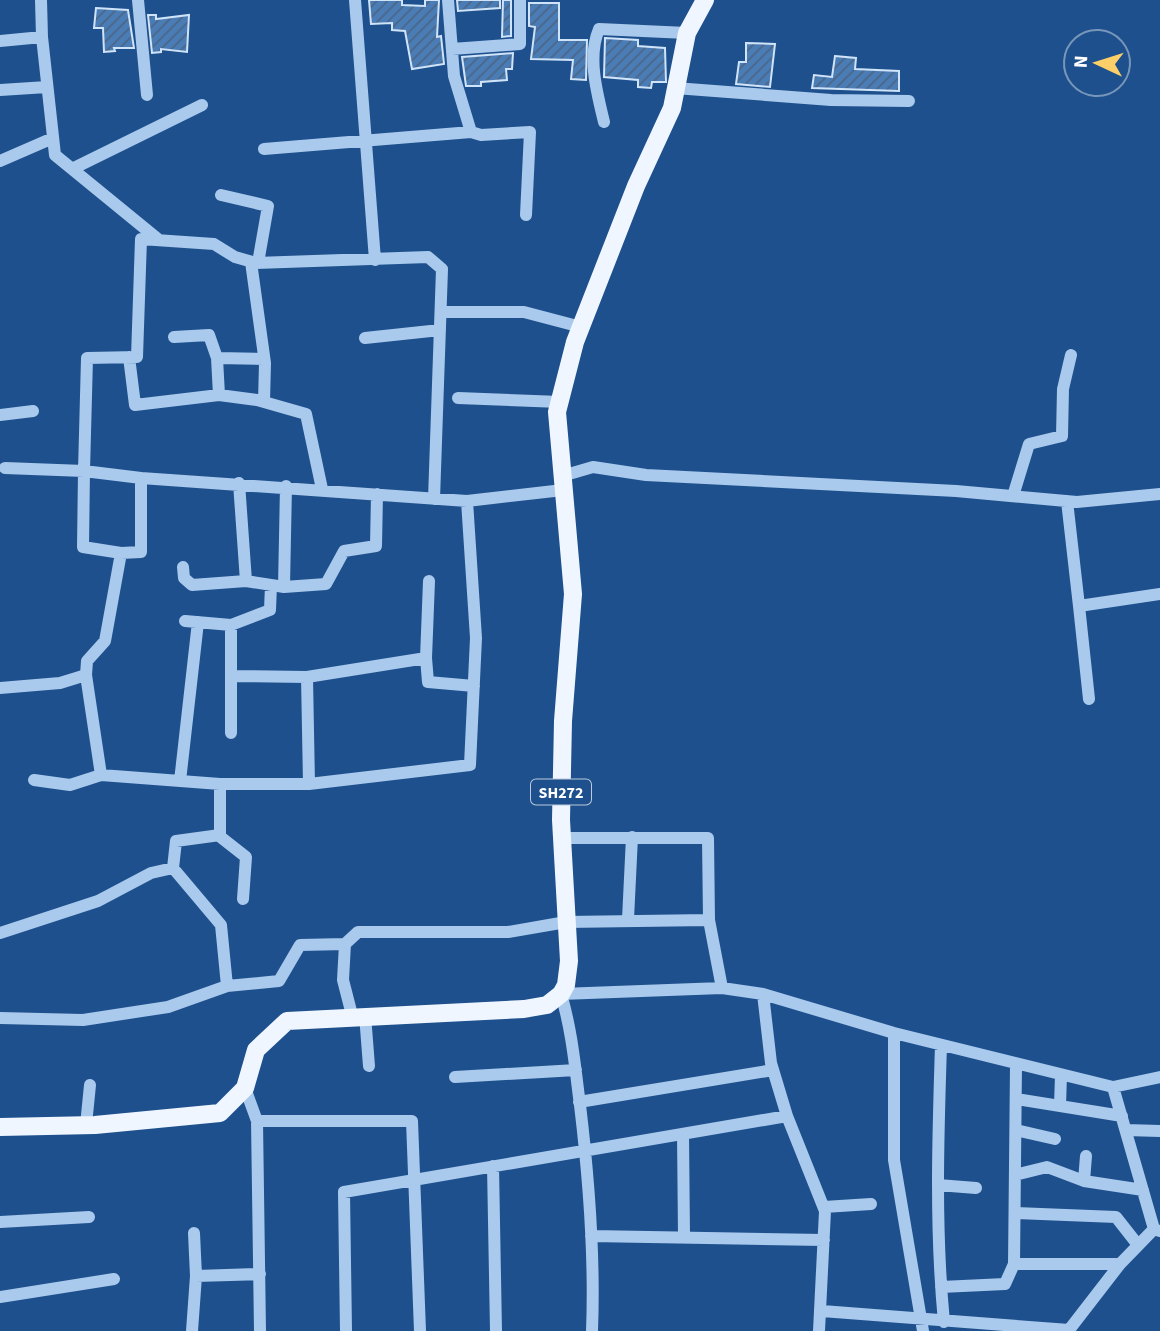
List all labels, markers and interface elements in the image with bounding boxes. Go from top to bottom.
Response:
north arrow [1062,28,1132,98]
text: N [1068,55,1095,69]
road number: SH272 [531,779,591,804]

